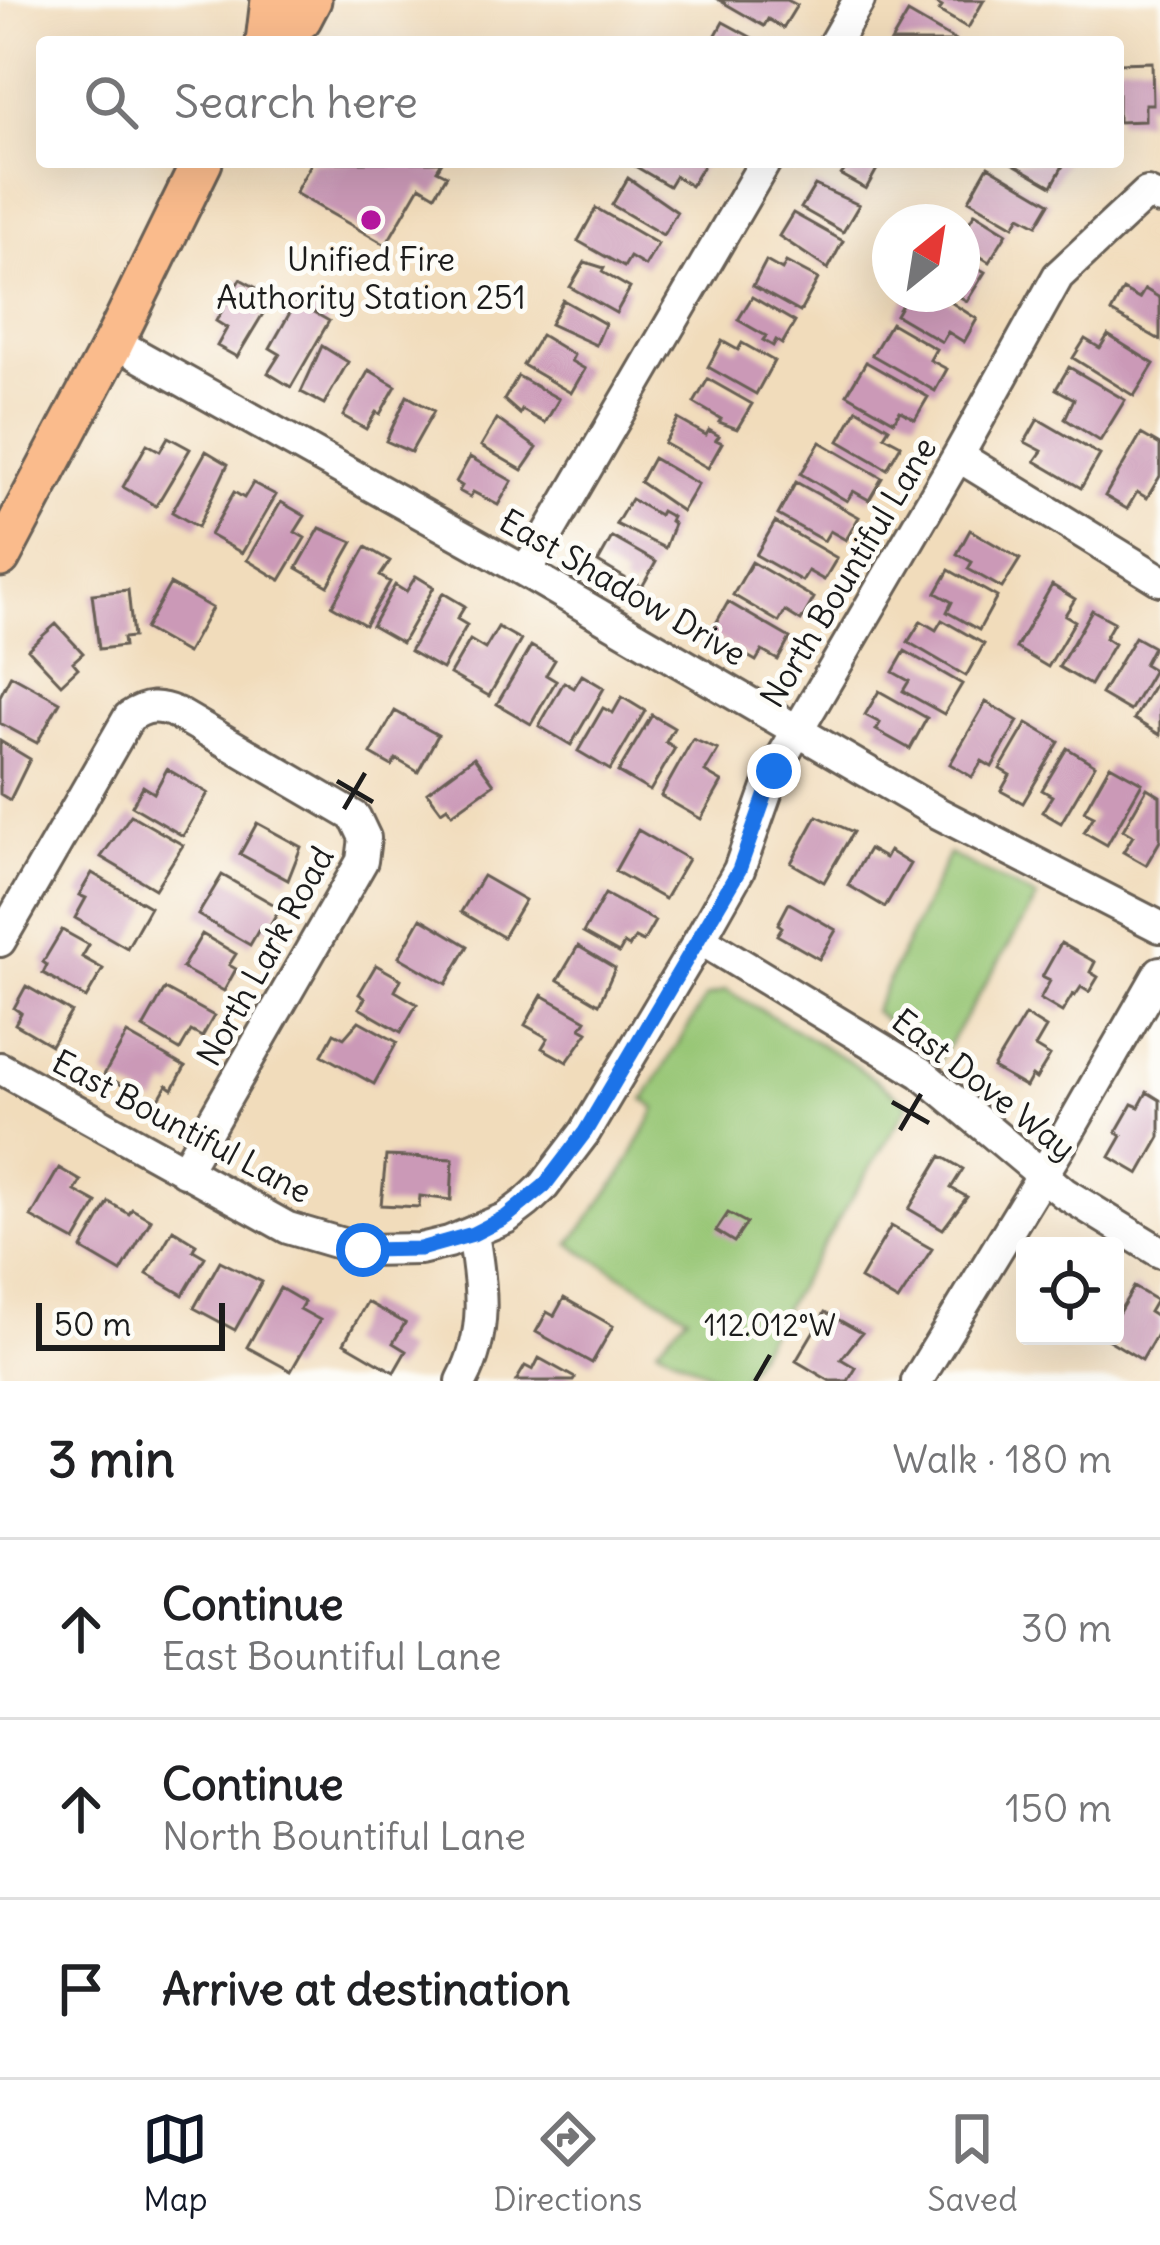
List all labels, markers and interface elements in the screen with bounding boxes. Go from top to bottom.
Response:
search box [36,36,1124,168]
icon: search [78,69,144,135]
text: Search here [174,74,418,130]
north arrow [872,204,980,312]
marker: Unified Fire Authority Station 251 [358,207,384,233]
place label: Unified Fire Authority Station 251 [216,238,526,318]
street label: North Bountiful Lane [751,429,945,715]
street label: East Shadow Drive [492,499,754,675]
route end [747,744,801,798]
street label: North Lark Road [187,839,343,1073]
street label: East Dove Way [884,999,1084,1169]
street label: East Bountiful Lane [45,1040,319,1212]
route start [336,1223,390,1277]
map controls [1016,1237,1124,1345]
button: locate [1016,1237,1124,1345]
scale bar [36,1297,225,1350]
text: 50 m [54,1303,131,1345]
text: 112.012°W [704,1306,836,1344]
text: 3 min [48,1427,175,1491]
text: Walk · 180 m [893,1435,1112,1484]
text: Continue [162,1576,344,1632]
icon: ahead [48,1596,114,1662]
text: 30 m [1021,1604,1112,1653]
text: East Bountiful Lane [162,1632,502,1681]
text: Continue [162,1756,344,1812]
icon: ahead [48,1776,114,1842]
text: 150 m [1005,1784,1112,1833]
text: North Bountiful Lane [162,1812,526,1861]
icon: arrive [48,1956,114,2022]
text: Arrive at destination [162,1961,571,2017]
tab: Map [142,2106,208,2220]
tab: Directions [493,2106,642,2220]
tab: Saved [927,2106,1018,2220]

